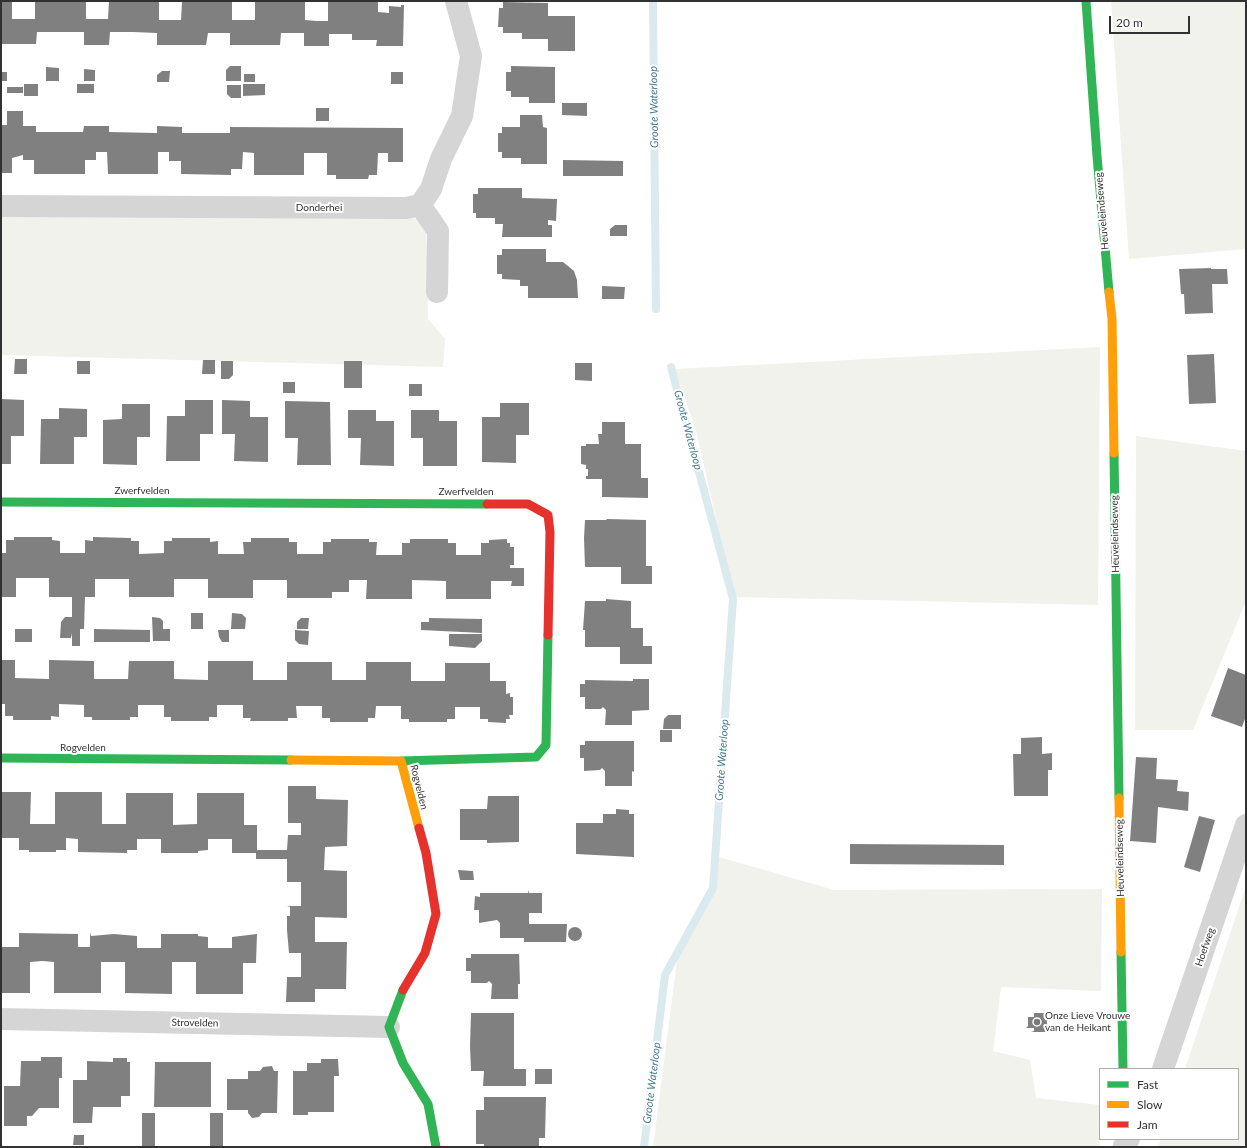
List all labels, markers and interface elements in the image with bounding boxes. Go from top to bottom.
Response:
scale bar [1111,8,1192,34]
text: 20 m [1116,15,1143,30]
water label: Groote Waterloop [647,66,661,148]
street label: Heuveleindseweg [1093,172,1111,250]
street label: Donderhei [296,202,342,214]
water label: Groote Waterloop [671,389,705,471]
street label: Zwerfvelden [114,485,170,497]
street label: Zwerfvelden [438,486,494,498]
street label: Heuveleindseweg [1108,495,1122,573]
water label: Groote Waterloop [713,719,731,801]
street label: Rogvelden [60,742,106,754]
street label: Rogvelden [408,763,430,811]
street label: Heuveleindseweg [1113,819,1127,897]
street label: Hoefweg [1193,926,1217,968]
place label: Onze Lieve Vrouwe van de Heikant [1045,1010,1130,1034]
street label: Strovelden [171,1017,219,1029]
marker: Onze Lieve Vrouwe van de Heikant [1032,1017,1042,1027]
water label: Groote Waterloop [640,1042,664,1124]
legend [1099,1068,1239,1140]
text: Fast [1137,1077,1158,1092]
text: Slow [1137,1097,1162,1112]
text: Jam [1137,1117,1158,1132]

